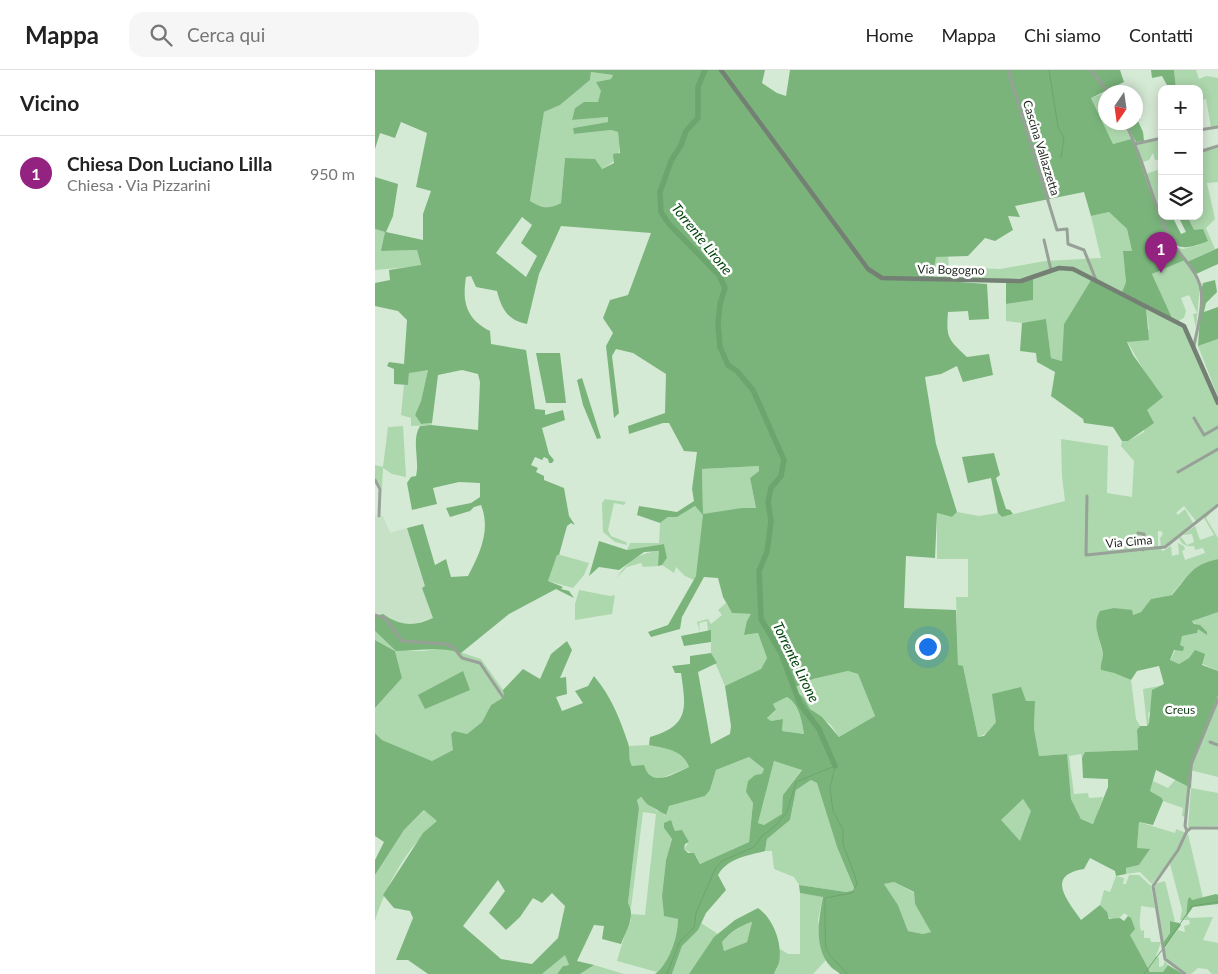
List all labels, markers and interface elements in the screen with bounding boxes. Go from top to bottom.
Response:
search box [129,12,479,57]
text: Mappa [25,20,99,49]
icon: search [147,21,175,49]
text: Cerca qui [187,23,265,46]
text: Home [865,24,913,46]
text: Mappa [941,24,996,46]
text: Chi siamo [1024,24,1101,46]
text: Contatti [1129,24,1193,46]
north arrow [1098,85,1143,130]
map controls [1158,85,1203,220]
button: + [1158,85,1203,130]
text: Vicino [20,90,79,115]
street label: Cascina Vallazzetta [1020,98,1063,197]
button: − [1158,130,1203,175]
text: Chiesa Don Luciano Lilla [67,152,272,175]
text: 1 [31,164,41,183]
text: 950 m [310,164,355,183]
text: Chiesa · Via Pizzarini [67,175,211,194]
button: layers [1158,175,1203,220]
water label: Torrente Lirone [668,199,737,278]
pin: 1 [1145,232,1177,273]
street label: Via Bogogno [917,261,985,278]
street label: Via Cima [1105,532,1153,551]
water label: Torrente Lirone [770,619,823,705]
your location [915,634,941,660]
park label: Creus [1165,702,1195,717]

